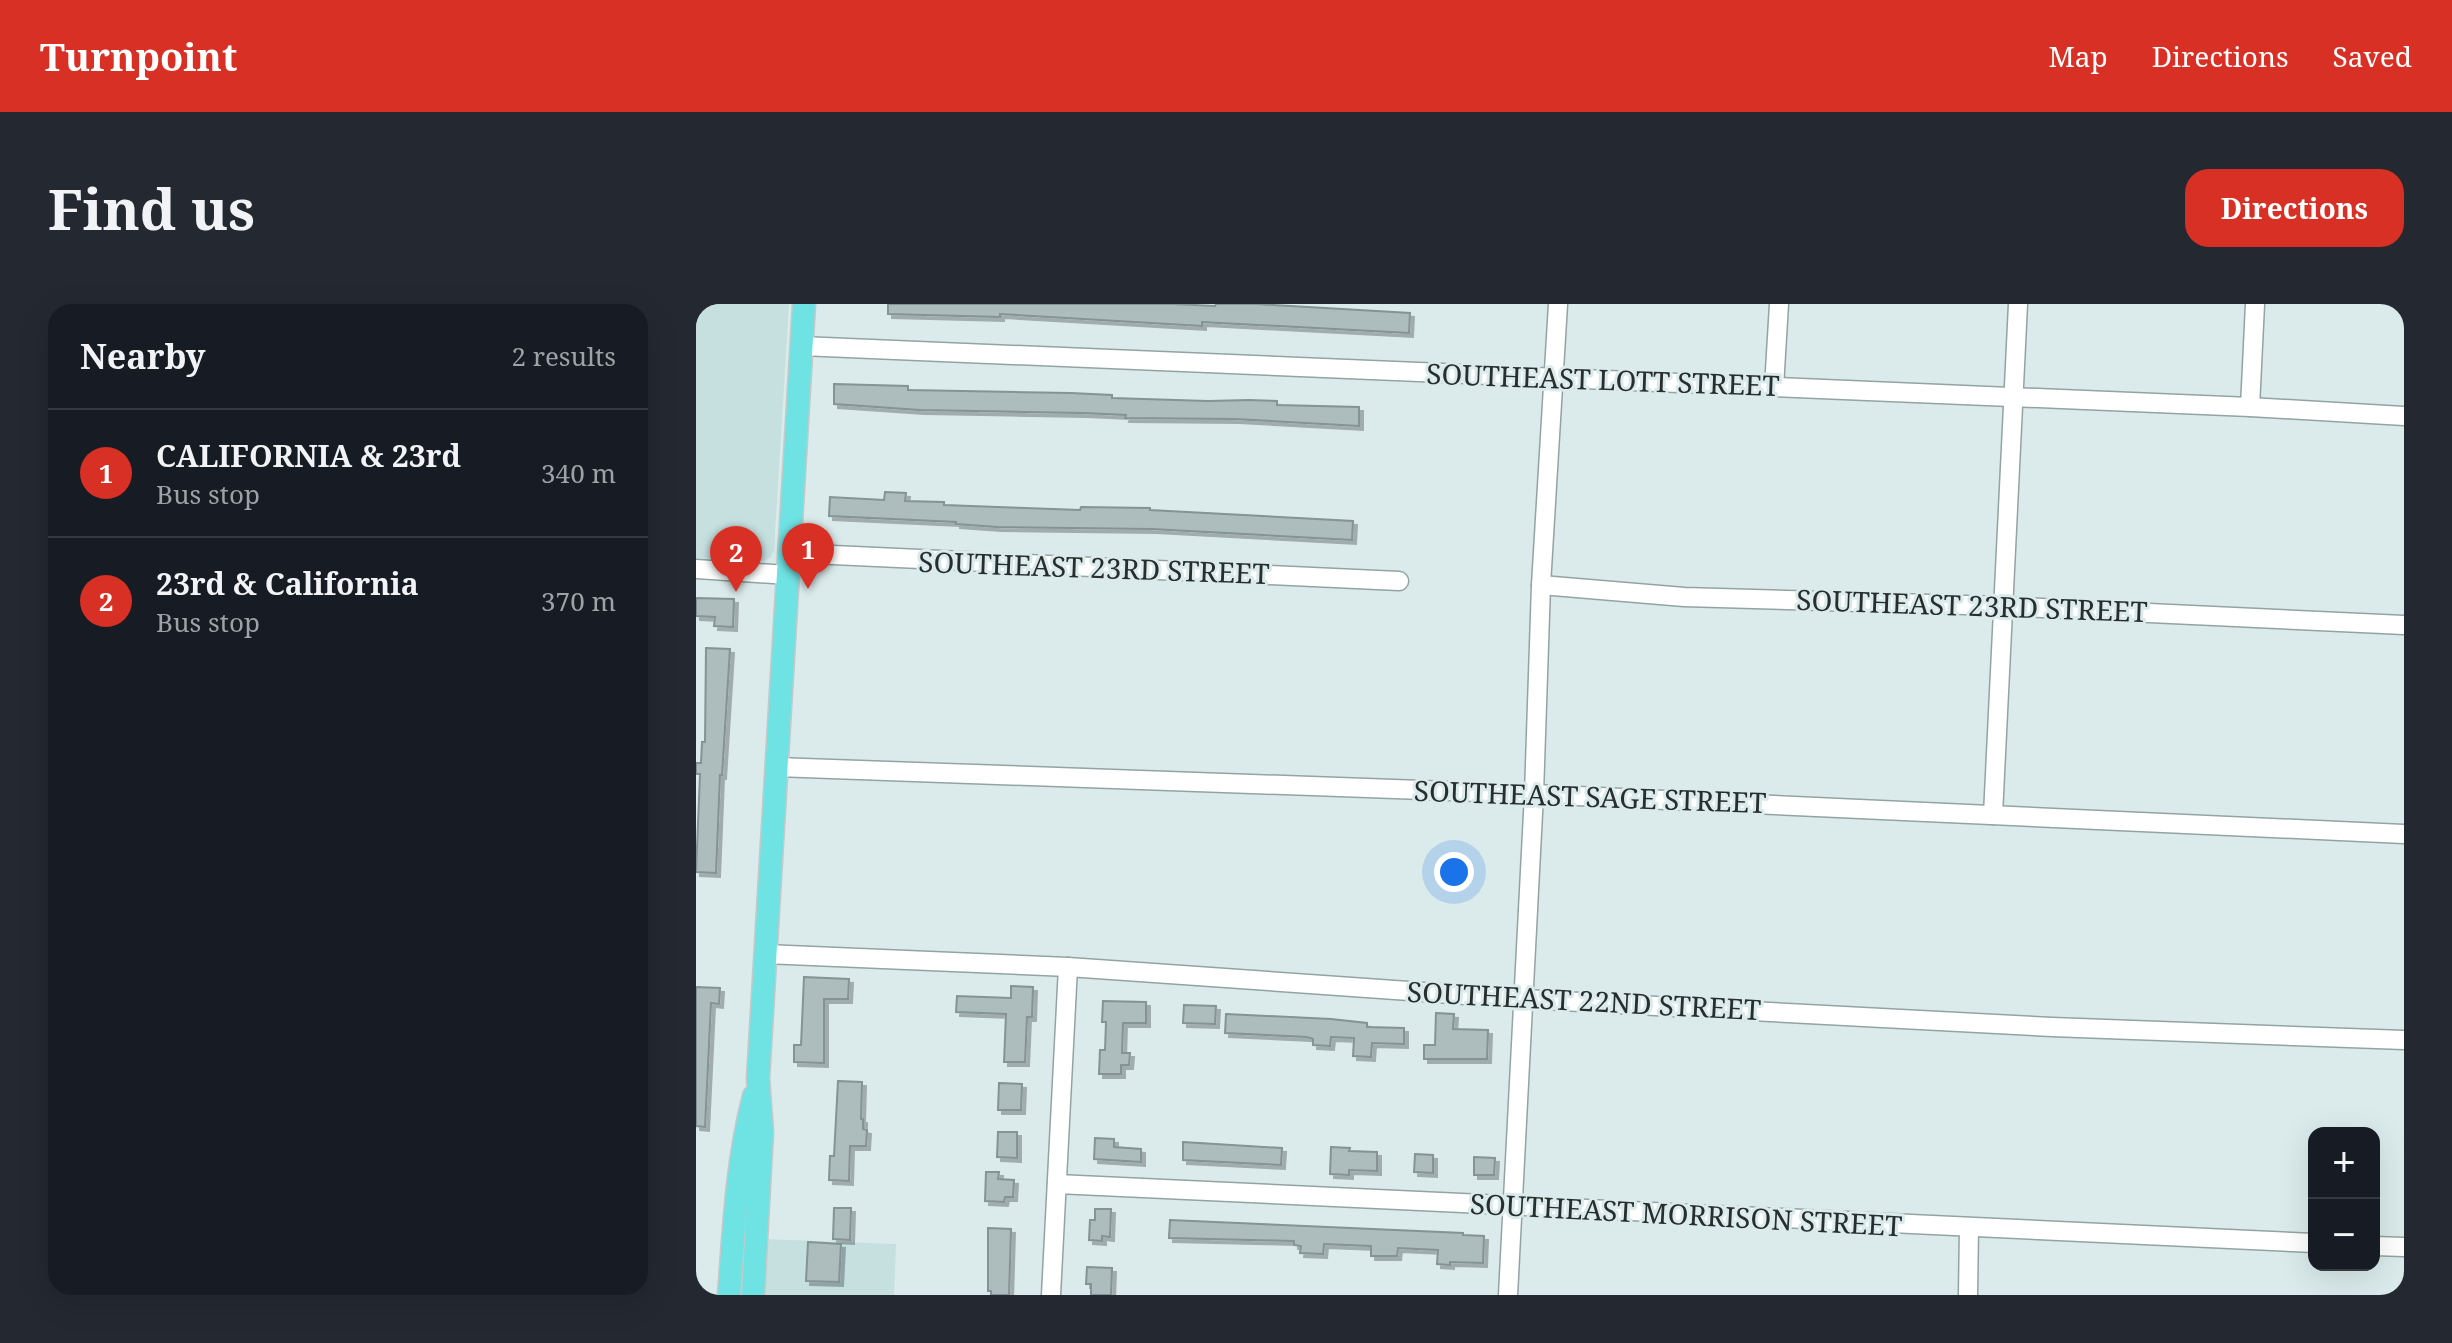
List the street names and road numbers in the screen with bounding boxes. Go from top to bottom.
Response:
street label: SOUTHEAST LOTT STREET [1426,354,1780,404]
street label: SOUTHEAST 23RD STREET [918,542,1270,592]
street label: SOUTHEAST 23RD STREET [1796,580,2148,630]
street label: SOUTHEAST SAGE STREET [1413,771,1767,821]
street label: SOUTHEAST 22ND STREET [1406,972,1762,1028]
street label: SOUTHEAST MORRISON STREET [1469,1184,1903,1244]

